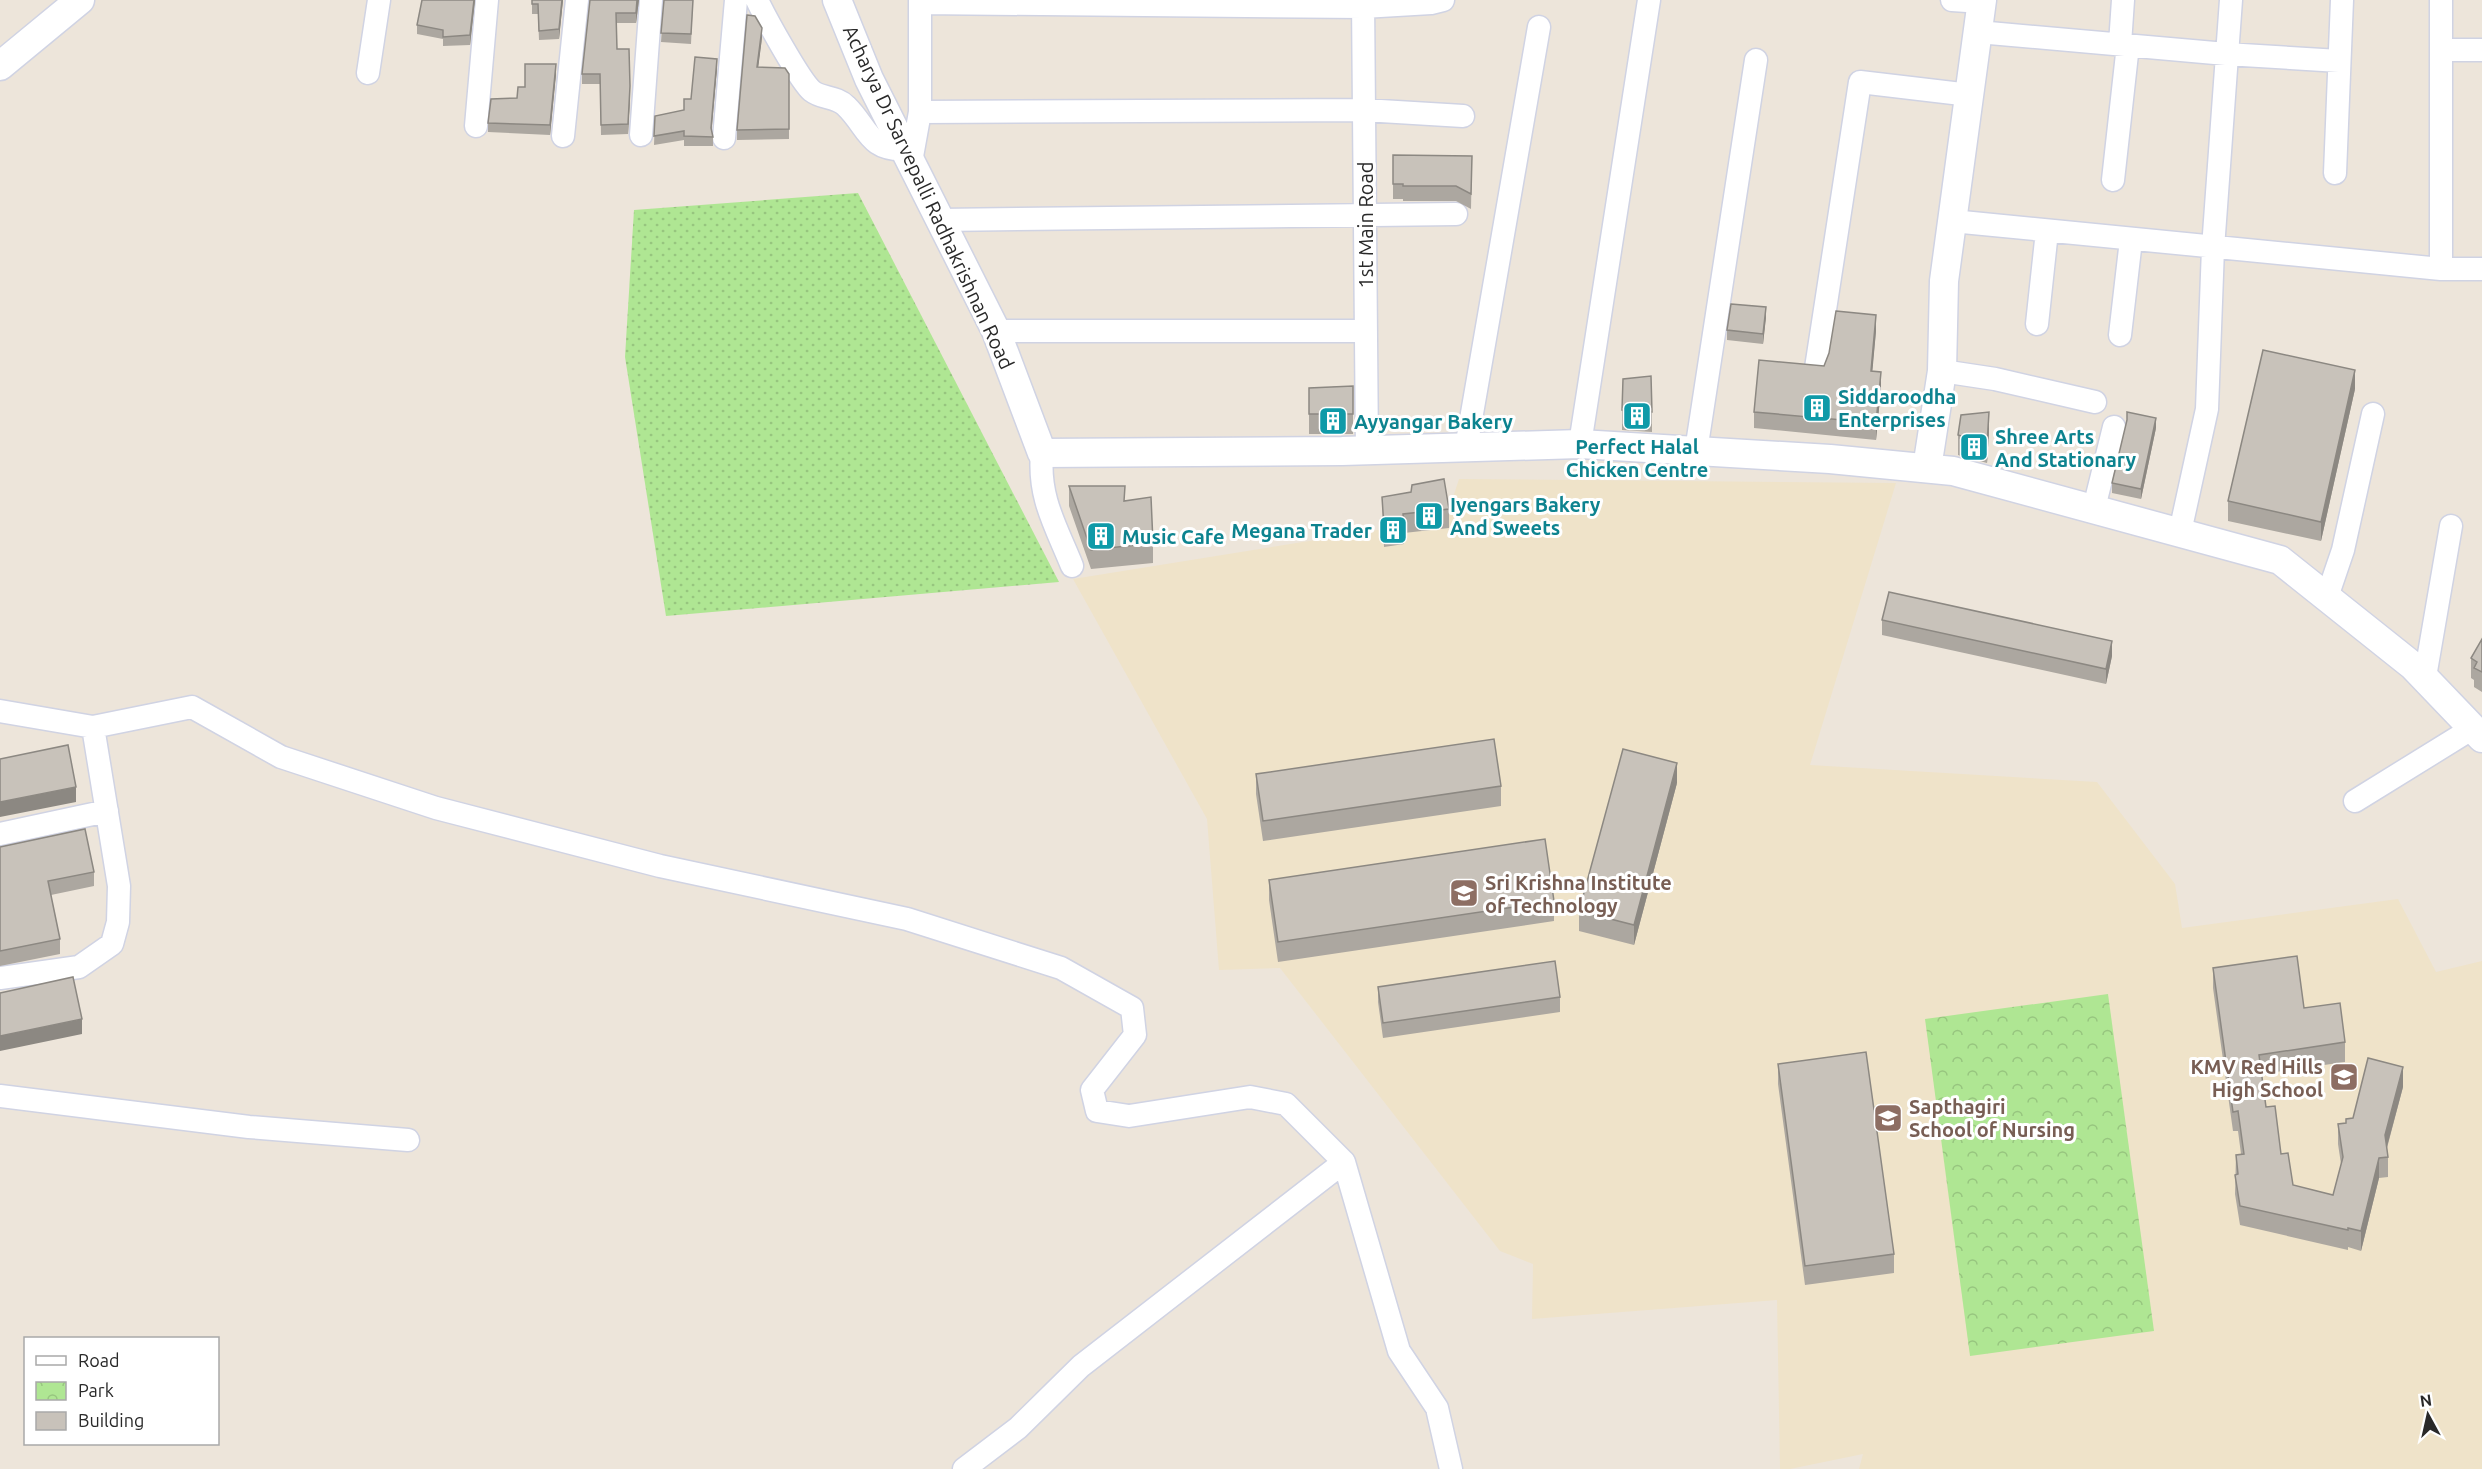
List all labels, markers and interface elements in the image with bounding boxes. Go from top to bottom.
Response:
street label: Acharya Dr Sarvepalli Radhakrishnan Road [839,21,1019,373]
street label: 1st Main Road [1354,161,1377,289]
place label: Siddaroodha Enterprises [1838,385,1956,431]
building icon: Siddaroodha Enterprises [1801,392,1833,424]
building icon: Perfect Halal Chicken Centre [1621,400,1653,432]
building icon: Ayyangar Bakery [1317,405,1349,437]
place label: Ayyangar Bakery [1354,410,1513,433]
place label: Shree Arts And Stationary [1995,425,2137,471]
building icon: Shree Arts And Stationary [1958,431,1990,463]
place label: Perfect Halal Chicken Centre [1566,435,1708,481]
place label: Iyengars Bakery And Sweets [1450,493,1601,539]
building icon: Iyengars Bakery And Sweets [1413,500,1445,532]
building icon: Megana Trader [1377,514,1409,546]
place label: Megana Trader [1231,519,1373,542]
building icon: Music Cafe [1085,520,1117,552]
place label: Music Cafe [1122,525,1225,548]
place label: Sri Krishna Institute of Technology [1485,871,1672,917]
school or university icon: Sri Krishna Institute of Technology [1448,877,1480,909]
place label: KMV Red Hills High School [2191,1055,2323,1101]
school or university icon: KMV Red Hills High School [2328,1061,2360,1093]
place label: Sapthagiri School of Nursing [1909,1095,2075,1141]
school or university icon: Sapthagiri School of Nursing [1872,1102,1904,1134]
legend [24,1337,219,1445]
text: Road [78,1350,120,1370]
text: Park [78,1380,114,1400]
north arrow [2398,1385,2458,1445]
text: N [2419,1390,2433,1410]
text: Building [78,1410,144,1430]

